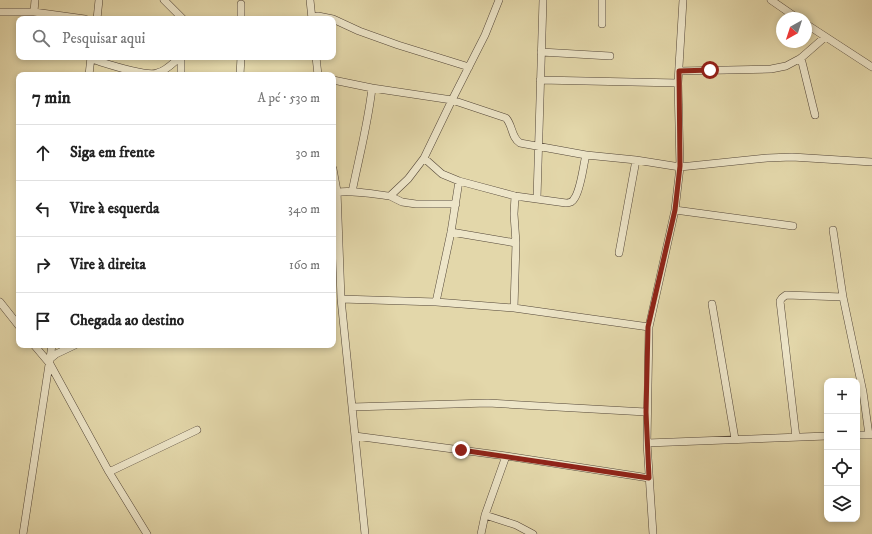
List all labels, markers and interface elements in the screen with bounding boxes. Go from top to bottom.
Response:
north arrow [776,12,812,48]
search box [16,16,336,60]
icon: search [30,27,52,49]
text: Pesquisar aqui [62,29,145,48]
route start [701,61,719,79]
text: 7 min [32,87,71,109]
text: A pé · 530 m [257,90,320,106]
icon: ahead [32,142,54,164]
text: Siga em frente [70,143,155,162]
text: 30 m [296,145,320,161]
icon: left [32,198,54,220]
text: Vire à esquerda [70,199,159,218]
text: 340 m [288,201,320,217]
icon: right [32,254,54,276]
text: Vire à direita [70,255,146,274]
text: 160 m [289,257,320,273]
icon: arrive [32,310,54,332]
text: Chegada ao destino [70,311,184,330]
map controls [824,378,860,522]
button: + [824,378,860,414]
button: − [824,414,860,450]
route end [452,441,470,459]
button: locate [824,450,860,486]
button: layers [824,486,860,522]

